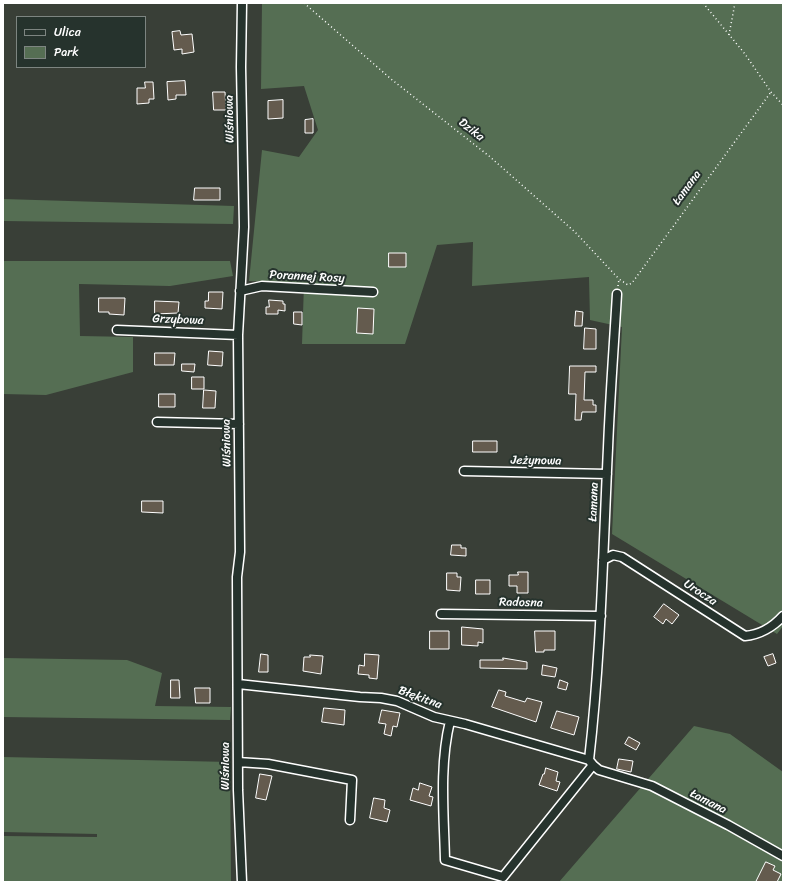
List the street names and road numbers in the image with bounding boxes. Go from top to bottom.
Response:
street label: Wiśniowa [222,95,238,143]
street label: Dzika [455,116,487,144]
street label: Łamana [670,168,704,208]
street label: Porannej Rosy [269,268,345,286]
street label: Grzybowa [152,312,204,328]
street label: Wiśniowa [219,419,235,467]
street label: Jeżynowa [511,453,561,469]
street label: Łamana [586,482,602,522]
street label: Urocza [681,577,719,609]
street label: Radosna [499,595,543,611]
street label: Błękitna [396,684,444,712]
street label: Wiśniowa [219,742,233,790]
street label: Łamana [687,787,729,817]

